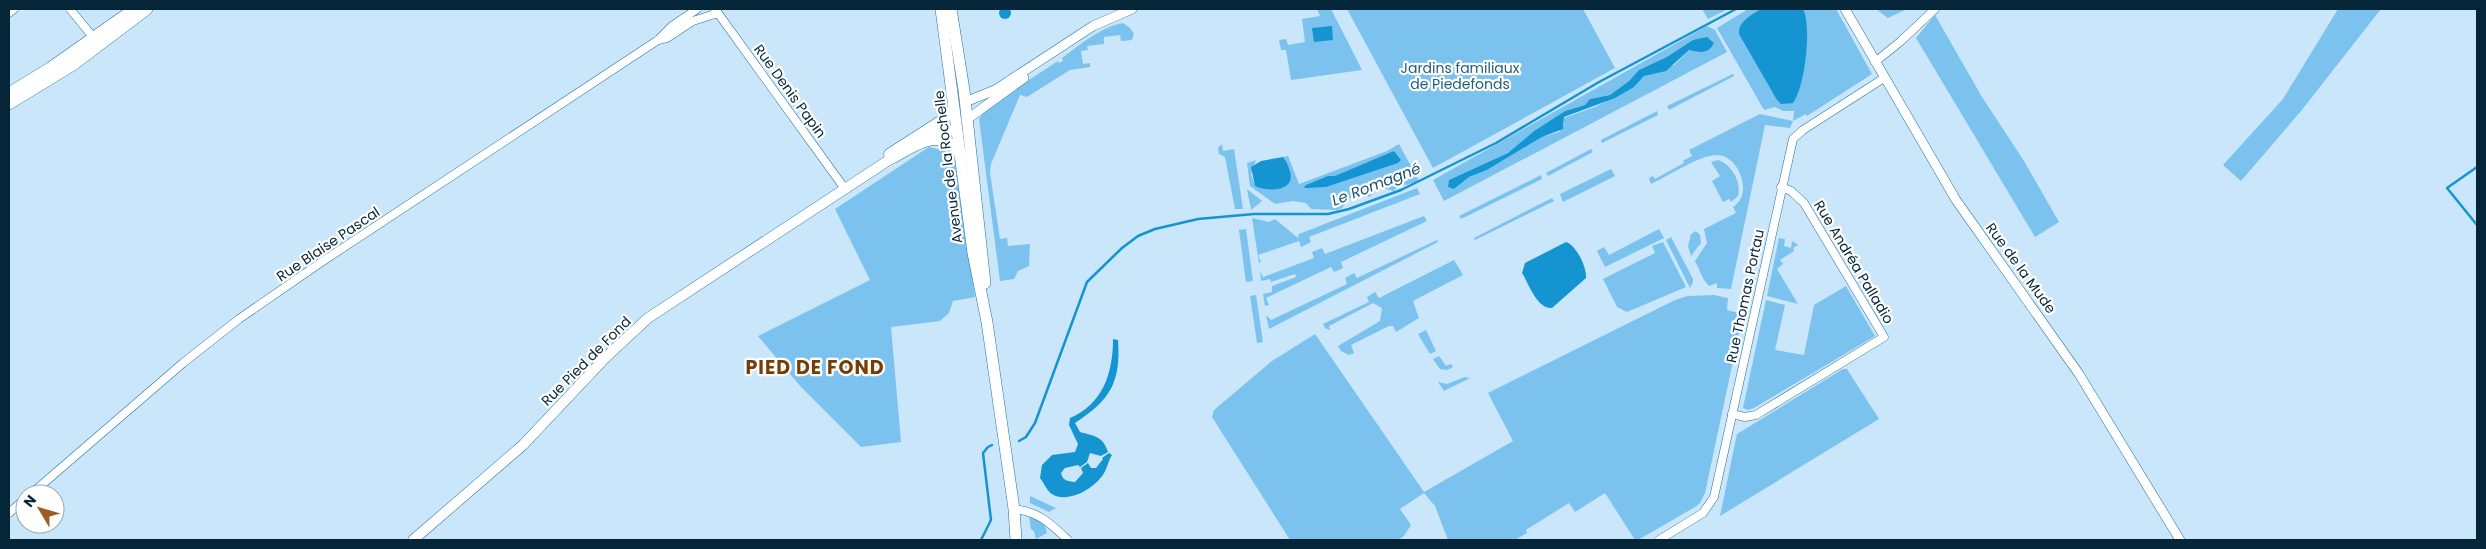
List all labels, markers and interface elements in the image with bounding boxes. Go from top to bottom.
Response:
street label: Rue Denis Papin [749,40,831,142]
park label: Jardins familiaux de Piedefonds [1401,58,1520,94]
street label: Avenue de la Rochelle [929,89,967,245]
water label: Le Romagné [1329,157,1423,211]
street label: Rue Andréa Palladio [1809,197,1899,327]
street label: Rue Blaise Pascal [272,202,384,286]
street label: Rue de la Mude [1981,219,2061,318]
street label: Rue Thomas Portau [1721,227,1769,365]
street label: Rue Pied de Fond [537,312,635,410]
district label: PIED DE FOND [745,354,885,381]
north arrow [15,484,65,534]
text: N [19,491,41,511]

